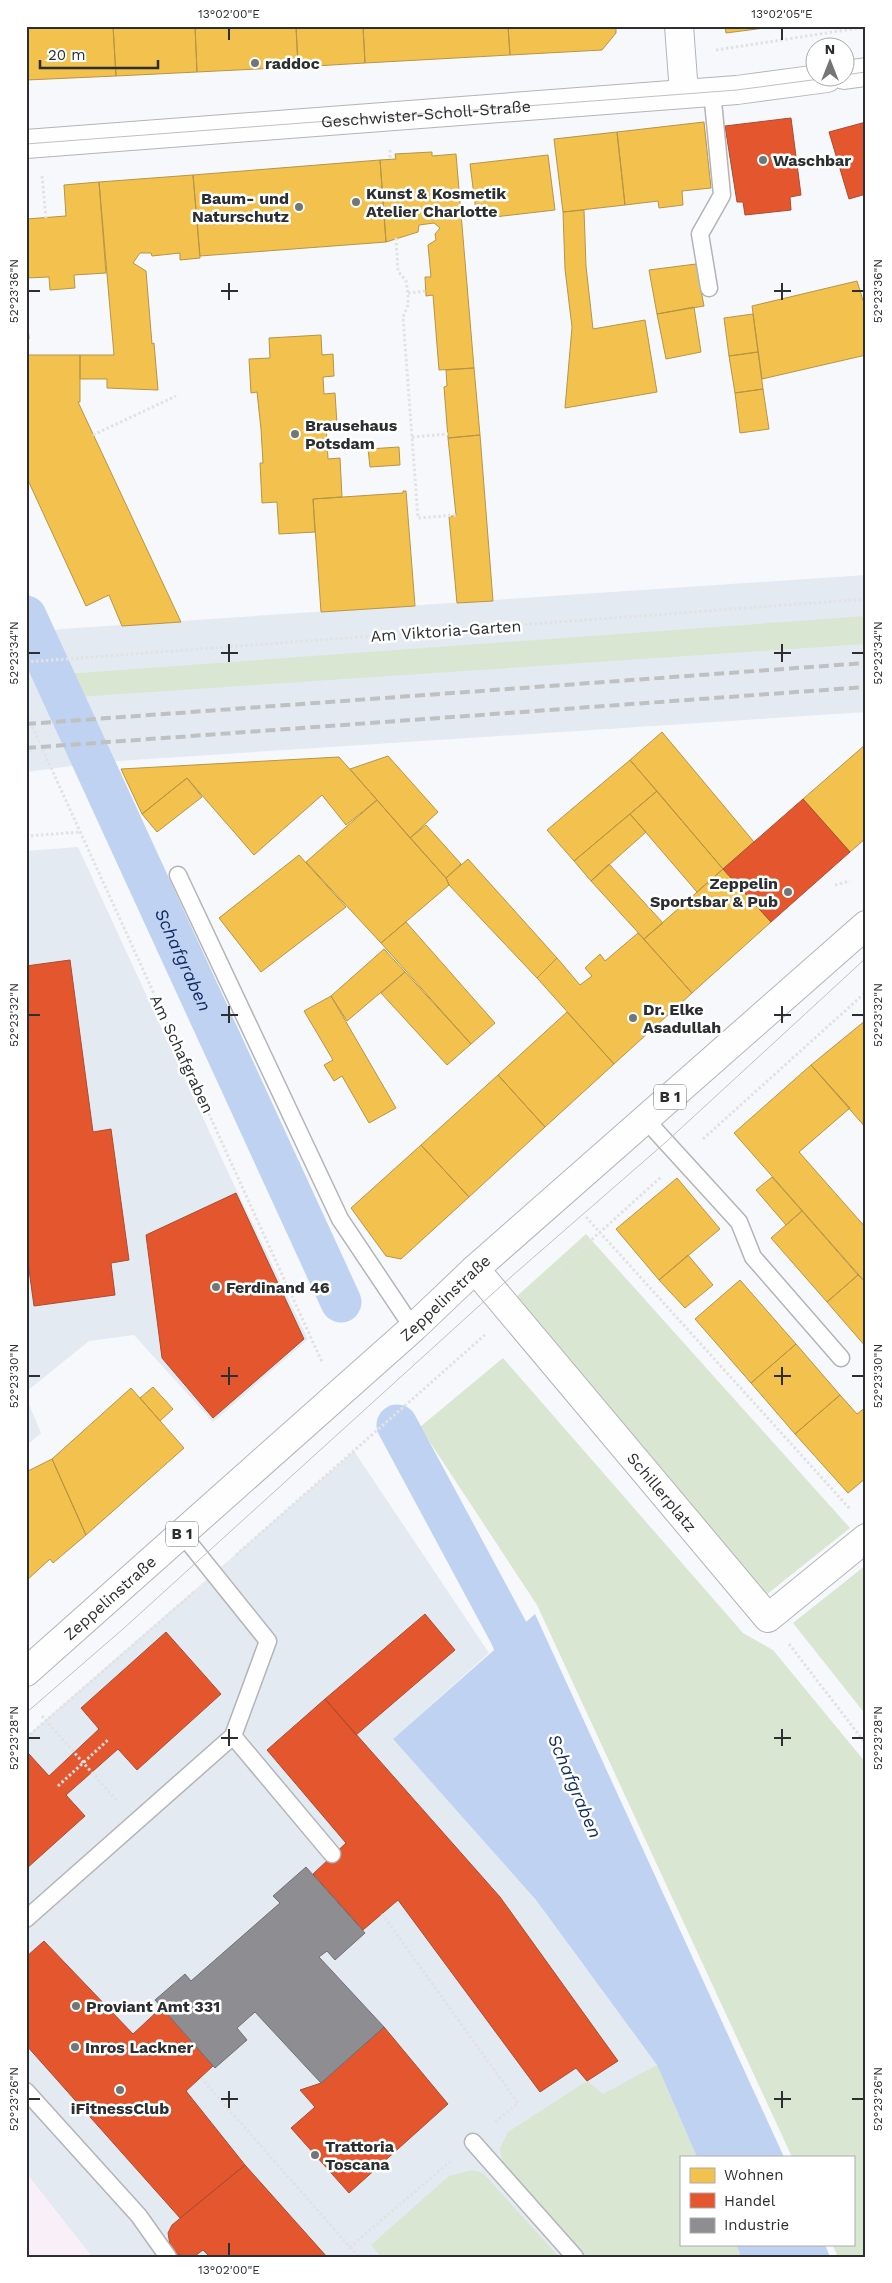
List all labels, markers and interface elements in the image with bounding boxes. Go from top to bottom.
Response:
text: 13°02'00"E [198,7,260,21]
text: 13°02'05"E [751,7,813,21]
scale bar [40,38,158,70]
north arrow [804,38,854,88]
text: N [825,41,835,57]
text: 20 m [48,46,86,64]
place label: raddoc [265,54,320,73]
marker: raddoc [249,57,261,69]
street label: Geschwister-Scholl-Straße [320,96,531,131]
place label: Waschbar [773,151,851,170]
marker: Waschbar [757,154,769,166]
place label: Kunst & Kosmetik Atelier Charlotte [366,184,506,221]
place label: Baum- und Naturschutz [192,189,289,226]
marker: Kunst & Kosmetik Atelier Charlotte [350,196,362,208]
marker: Baum- und Naturschutz [293,201,305,213]
text: 52°23'36"N [7,259,21,323]
text: 52°23'36"N [871,259,885,323]
place label: Brausehaus Potsdam [305,416,398,453]
marker: Brausehaus Potsdam [289,428,301,440]
street label: Am Viktoria-Garten [370,616,522,646]
text: 52°23'34"N [7,621,21,685]
text: 52°23'34"N [871,621,885,685]
place label: Zeppelin Sportsbar & Pub [650,874,778,911]
marker: Zeppelin Sportsbar & Pub [782,886,794,898]
water label: Schafgraben [151,905,216,1014]
text: 52°23'32"N [7,983,21,1047]
text: 52°23'32"N [871,983,885,1047]
street label: Am Schafgraben [146,992,218,1116]
place label: Dr. Elke Asadullah [643,1000,721,1037]
marker: Dr. Elke Asadullah [627,1012,639,1024]
road number: B 1 [654,1084,686,1110]
street label: Zeppelinstraße [396,1251,494,1345]
place label: Ferdinand 46 [226,1278,330,1297]
marker: Ferdinand 46 [210,1281,222,1293]
text: 52°23'30"N [7,1344,21,1408]
text: 52°23'30"N [871,1344,885,1408]
street label: Schillerplatz [623,1448,701,1535]
road number: B 1 [166,1522,198,1546]
street label: Zeppelinstraße [60,1552,160,1644]
text: 52°23'28"N [7,1706,21,1770]
text: 52°23'28"N [871,1706,885,1770]
water label: Schafgraben [544,1731,606,1841]
place label: Proviant Amt 331 [86,1997,220,2016]
marker: Proviant Amt 331 [70,2000,82,2012]
place label: Inros Lackner [85,2038,193,2057]
marker: Inros Lackner [69,2041,81,2053]
text: 52°23'26"N [7,2067,21,2131]
text: 52°23'26"N [871,2067,885,2131]
marker: iFitnessClub [114,2084,126,2096]
place label: iFitnessClub [71,2099,169,2118]
place label: Trattoria Toscana [325,2137,395,2174]
marker: Trattoria Toscana [309,2149,321,2161]
legend [680,2156,854,2246]
text: Wohnen [724,2166,783,2184]
text: Handel [724,2192,776,2210]
text: Industrie [724,2216,789,2234]
text: 13°02'00"E [198,2263,260,2277]

